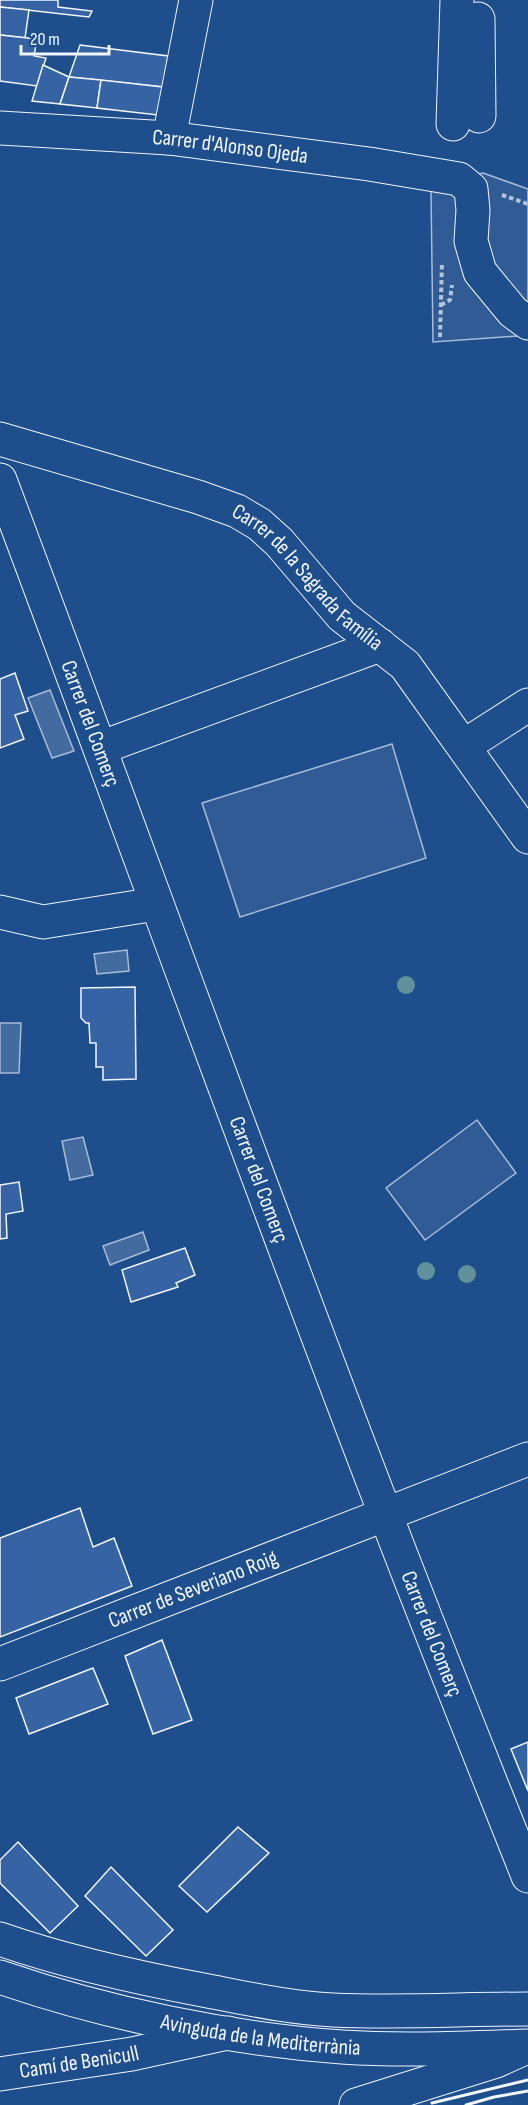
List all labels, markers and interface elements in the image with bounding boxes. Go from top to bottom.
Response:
scale bar [21,18,110,56]
text: 20 m [30,29,60,50]
street label: Carrer d'Alonso Ojeda [152,124,310,169]
street label: Carrer de la Sagrada Família [227,498,388,656]
street label: Carrer del Comerç [55,657,126,791]
street label: Carrer del Comerç [223,1113,295,1247]
street label: Carrer de Severiano Roig [104,1544,282,1634]
street label: Carrer del Comerç [395,1567,469,1701]
street label: Avinguda de la Mediterrània [158,2008,361,2061]
street label: Camí de Benicull [18,2039,141,2084]

